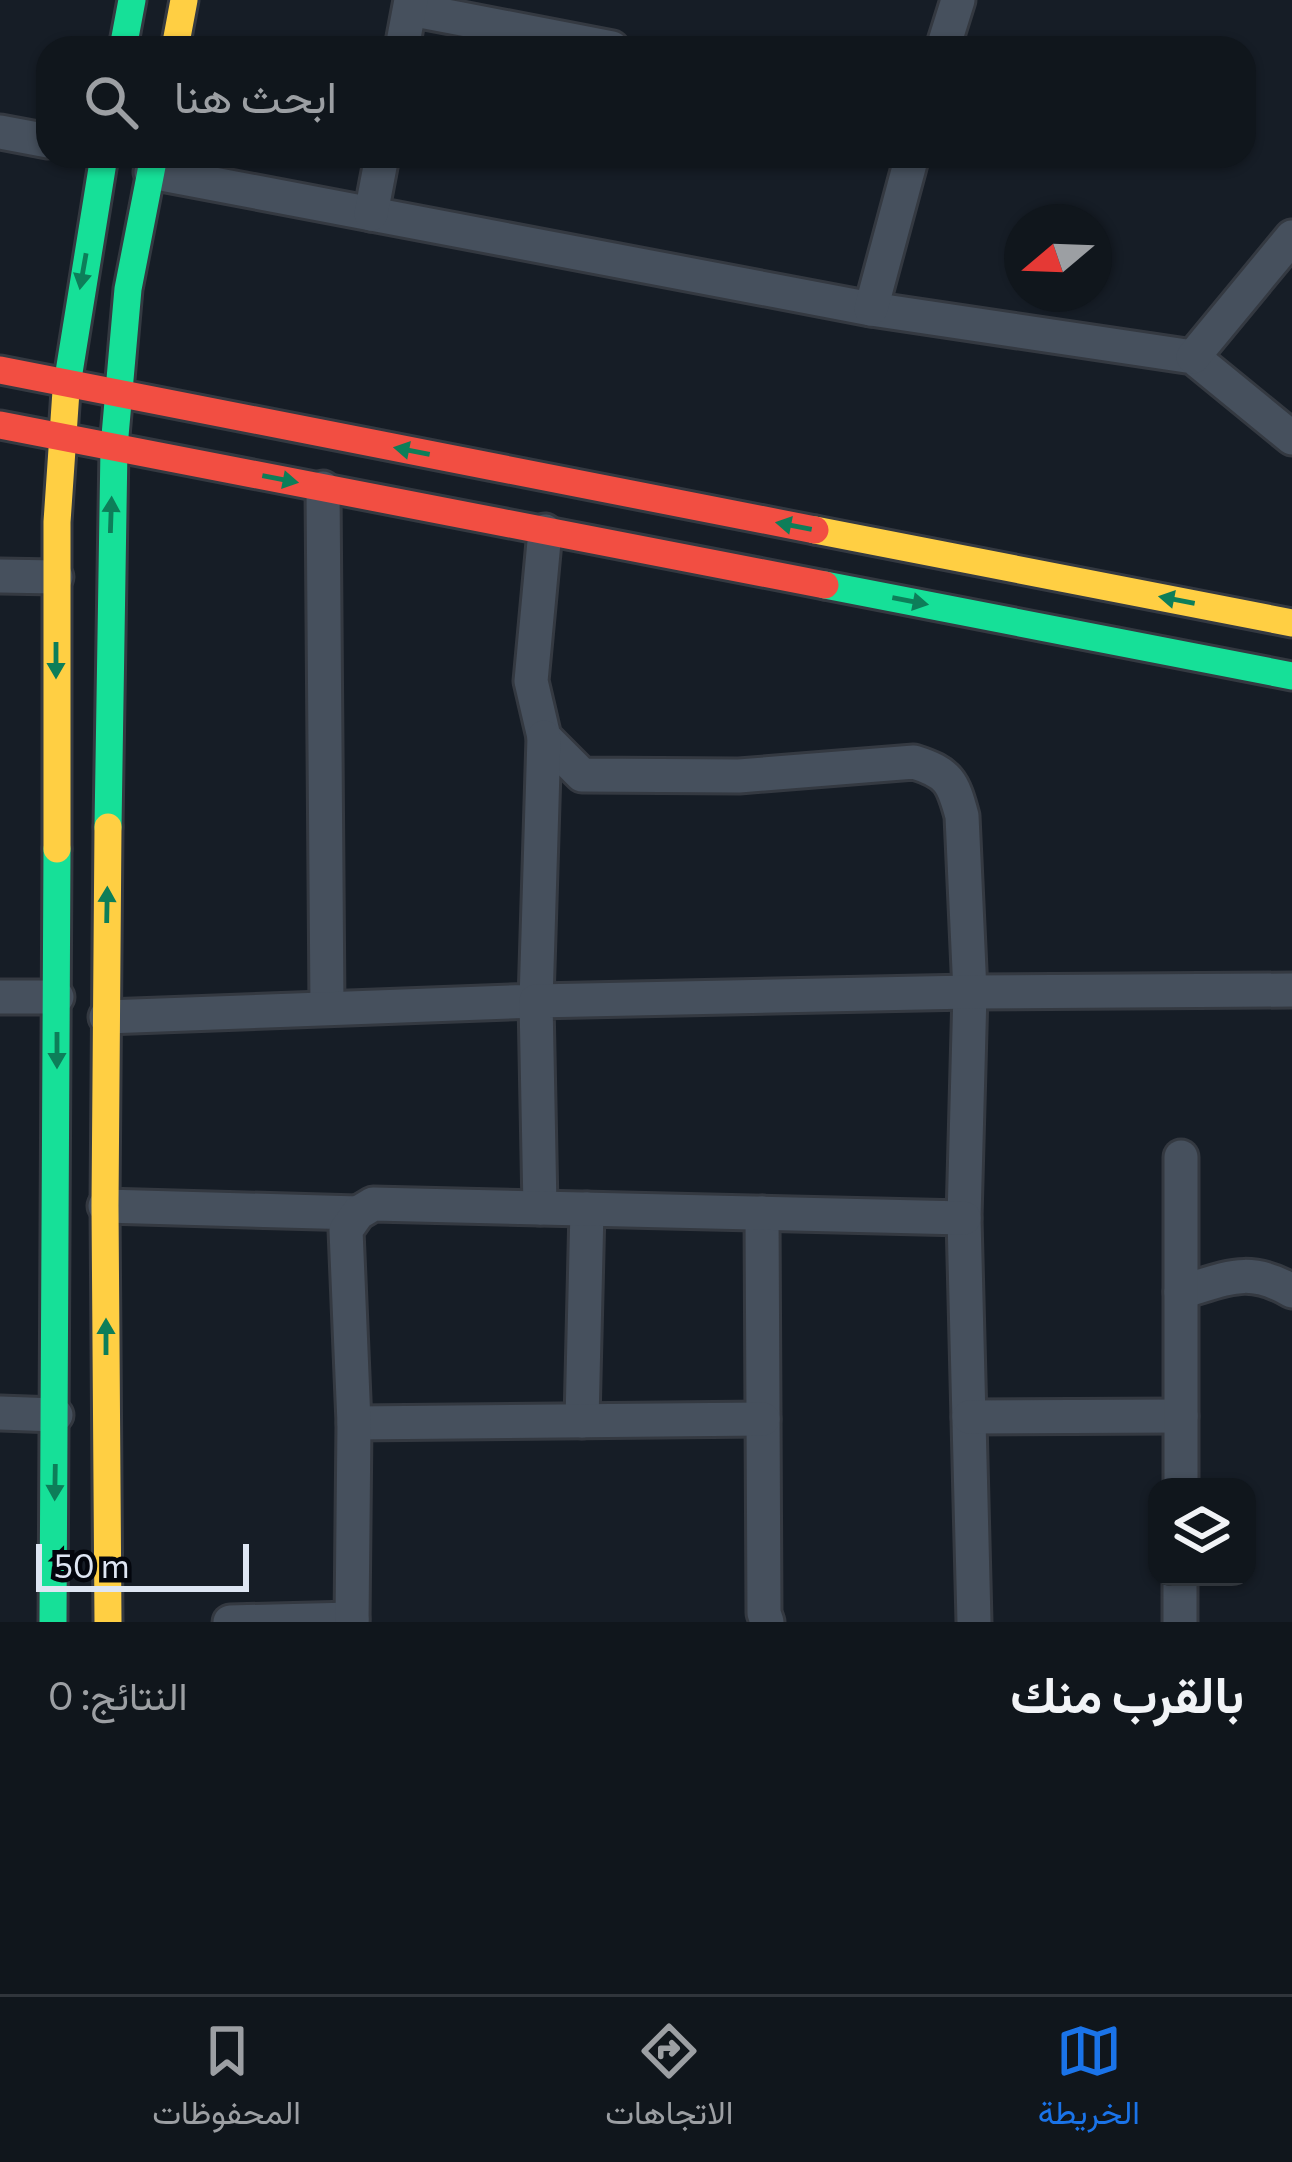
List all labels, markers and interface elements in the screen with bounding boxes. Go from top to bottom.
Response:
search box [36,36,1256,168]
text: ابحث هنا [174,67,337,122]
icon: search [78,69,144,135]
north arrow [1004,204,1112,312]
one-way arrow [73,253,92,290]
one-way arrow [392,441,430,460]
one-way arrow [261,470,299,489]
one-way arrow [102,495,121,533]
one-way arrow [775,516,813,535]
one-way arrow [1158,590,1196,609]
one-way arrow [892,592,929,611]
one-way arrow [46,642,66,680]
one-way arrow [97,885,117,923]
one-way arrow [47,1032,67,1070]
one-way arrow [96,1317,116,1355]
one-way arrow [45,1464,65,1502]
map controls [1148,1478,1256,1586]
button: layers [1148,1478,1256,1586]
scale bar [36,1538,249,1591]
text: 50 m [54,1544,130,1585]
text: بالقرب منك [1010,1661,1244,1724]
text: النتائج: 0 [48,1670,187,1718]
tab: المحفوظات [152,2018,301,2142]
tab: الاتجاهات [605,2018,733,2142]
tab: الخريطة [1038,2018,1140,2142]

